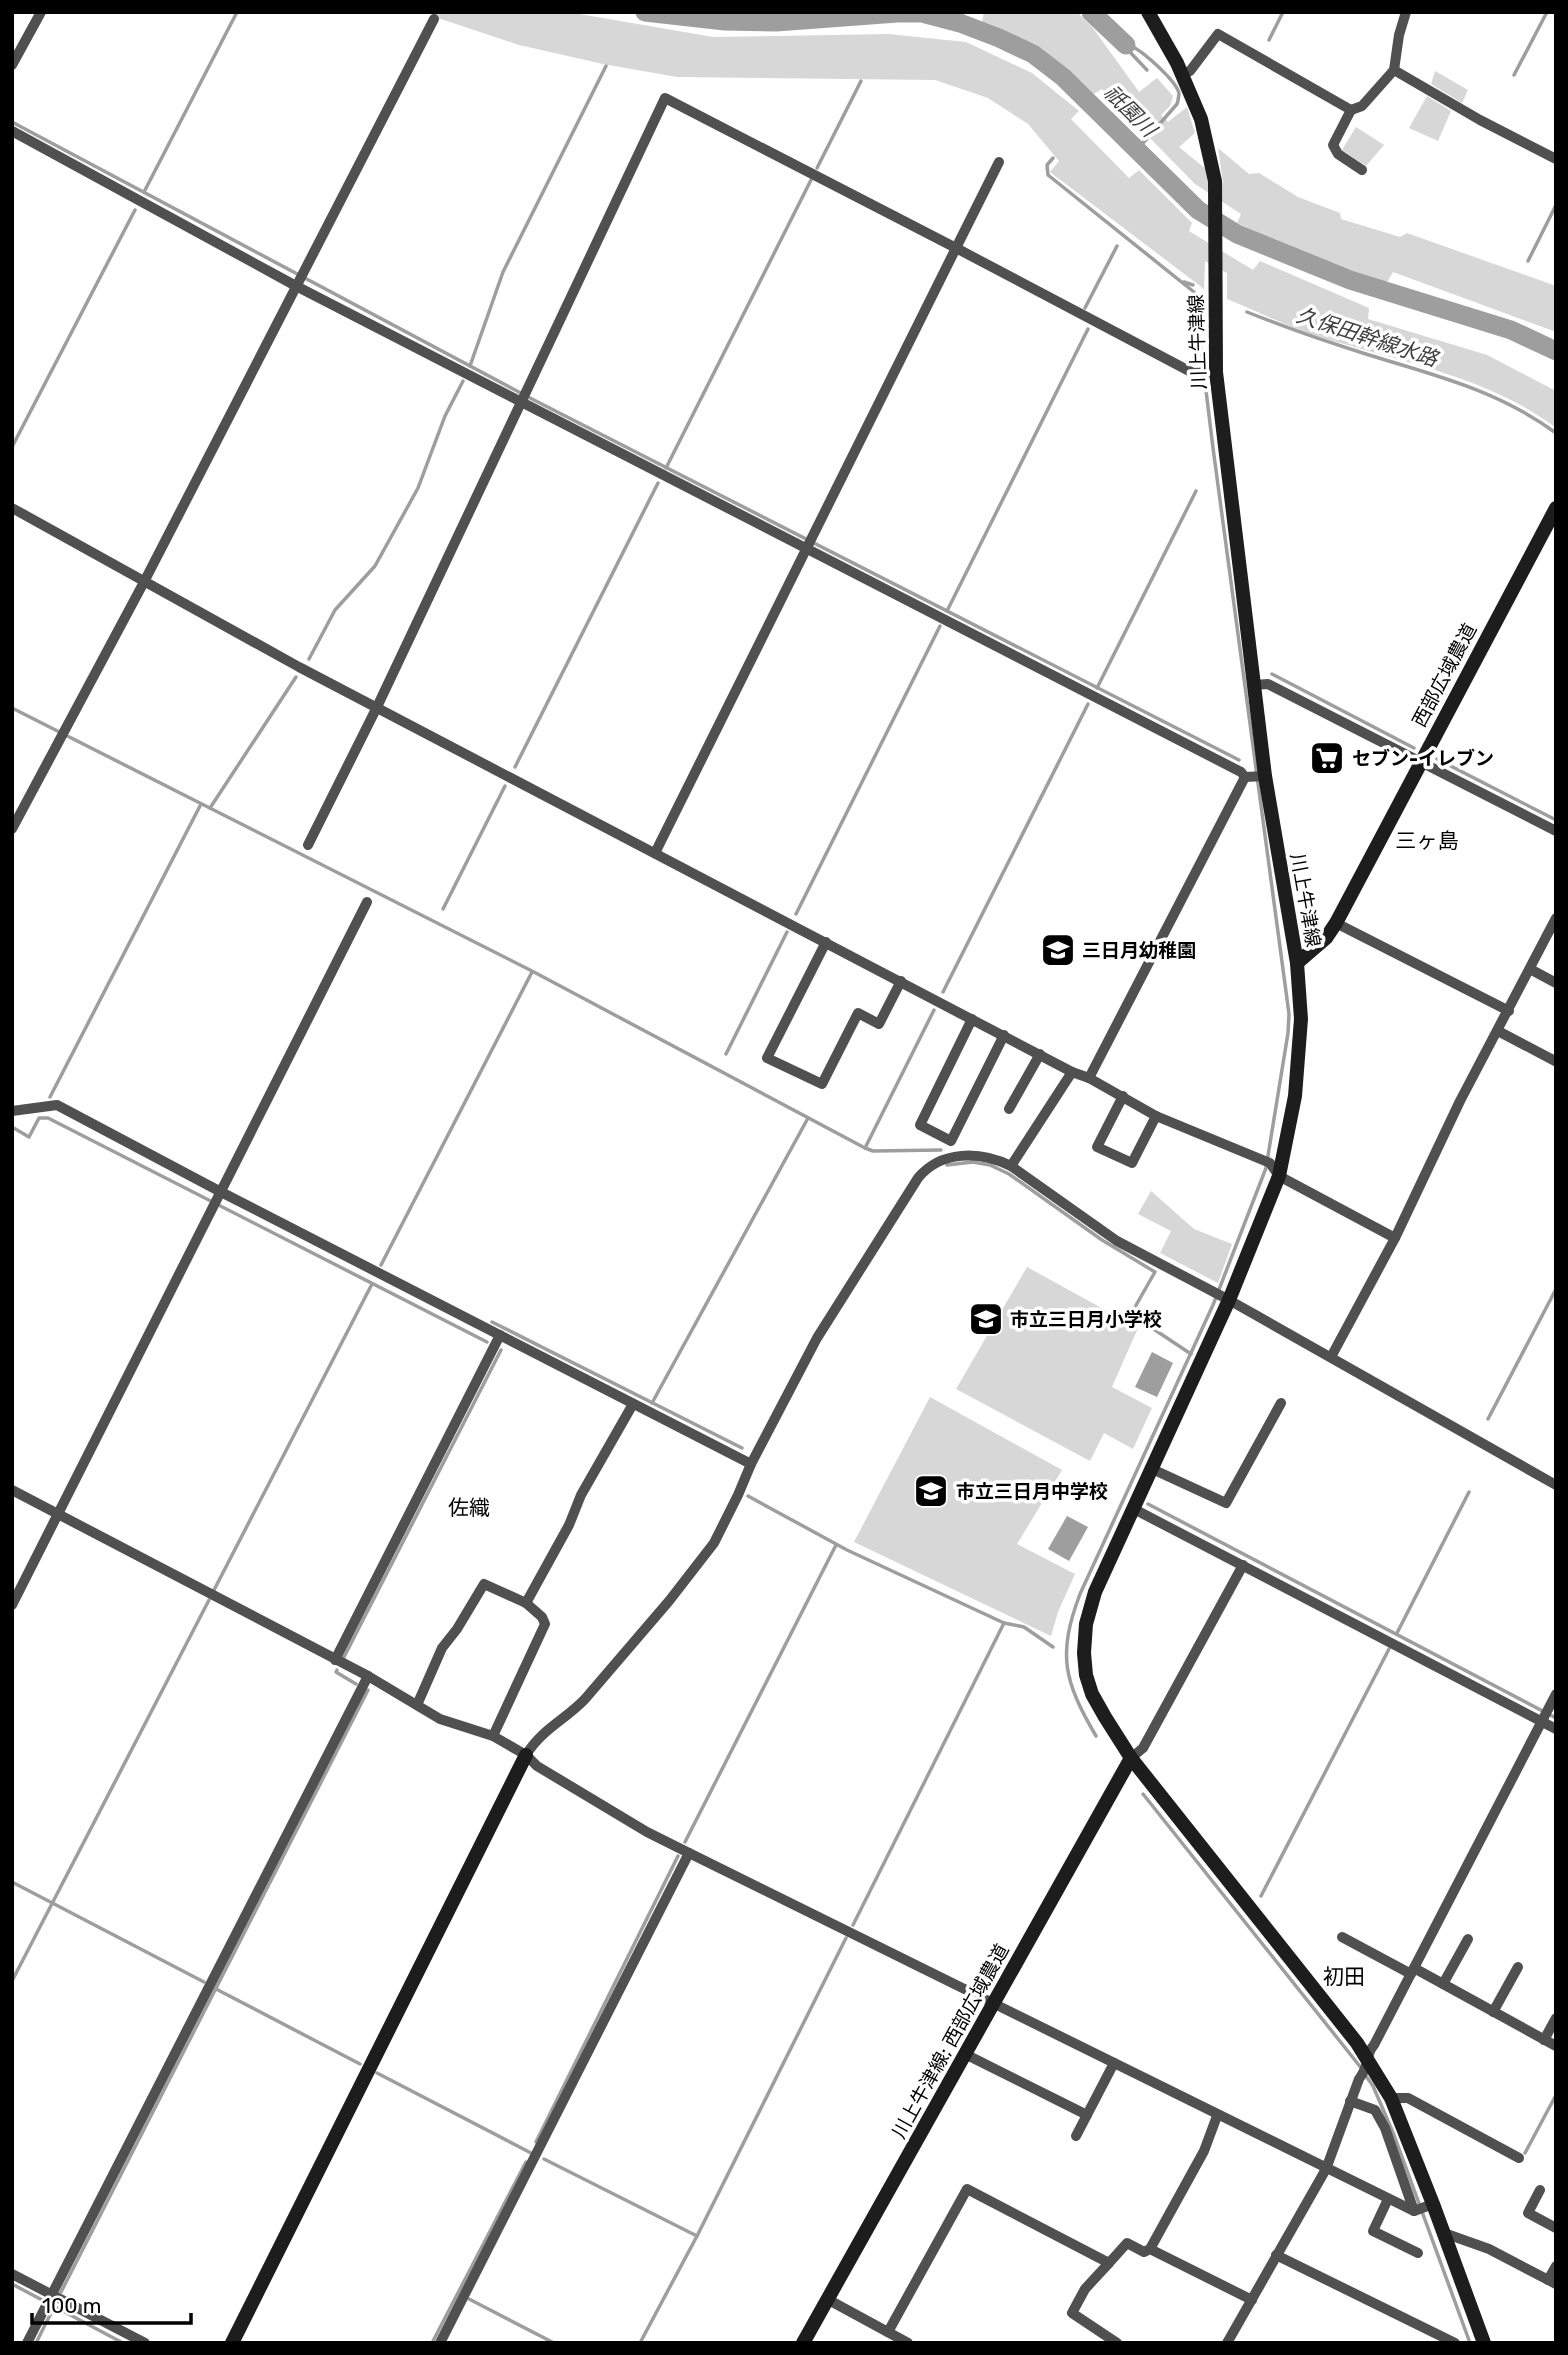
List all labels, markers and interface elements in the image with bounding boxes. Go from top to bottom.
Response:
water label: 祇園川 [1099,80,1163,143]
street label: 川上牛津線 [1184,294,1211,390]
water label: 久保田幹線水路 [1293,302,1443,372]
street label: 西部広域農道 [1408,620,1481,731]
supermarket icon: セブン-イレブン [1308,739,1346,777]
place label: セブン-イレブン [1352,747,1494,770]
district label: 三ヶ島 [1396,828,1459,853]
street label: 川上牛津線 [1286,851,1325,949]
school or university icon: 三日月幼稚園 [1039,931,1077,969]
place label: 三日月幼稚園 [1082,939,1196,962]
school or university icon: 市立三日月小学校 [967,1300,1005,1338]
place label: 市立三日月小学校 [1010,1308,1162,1331]
school or university icon: 市立三日月中学校 [912,1472,950,1510]
place label: 市立三日月中学校 [956,1480,1108,1503]
district label: 佐織 [448,1495,490,1520]
street label: 川上牛津線; 西部広域農道 [887,1940,1014,2143]
district label: 初田 [1323,1964,1365,1989]
scale bar [32,2282,191,2326]
text: 100 m [42,2293,101,2318]

